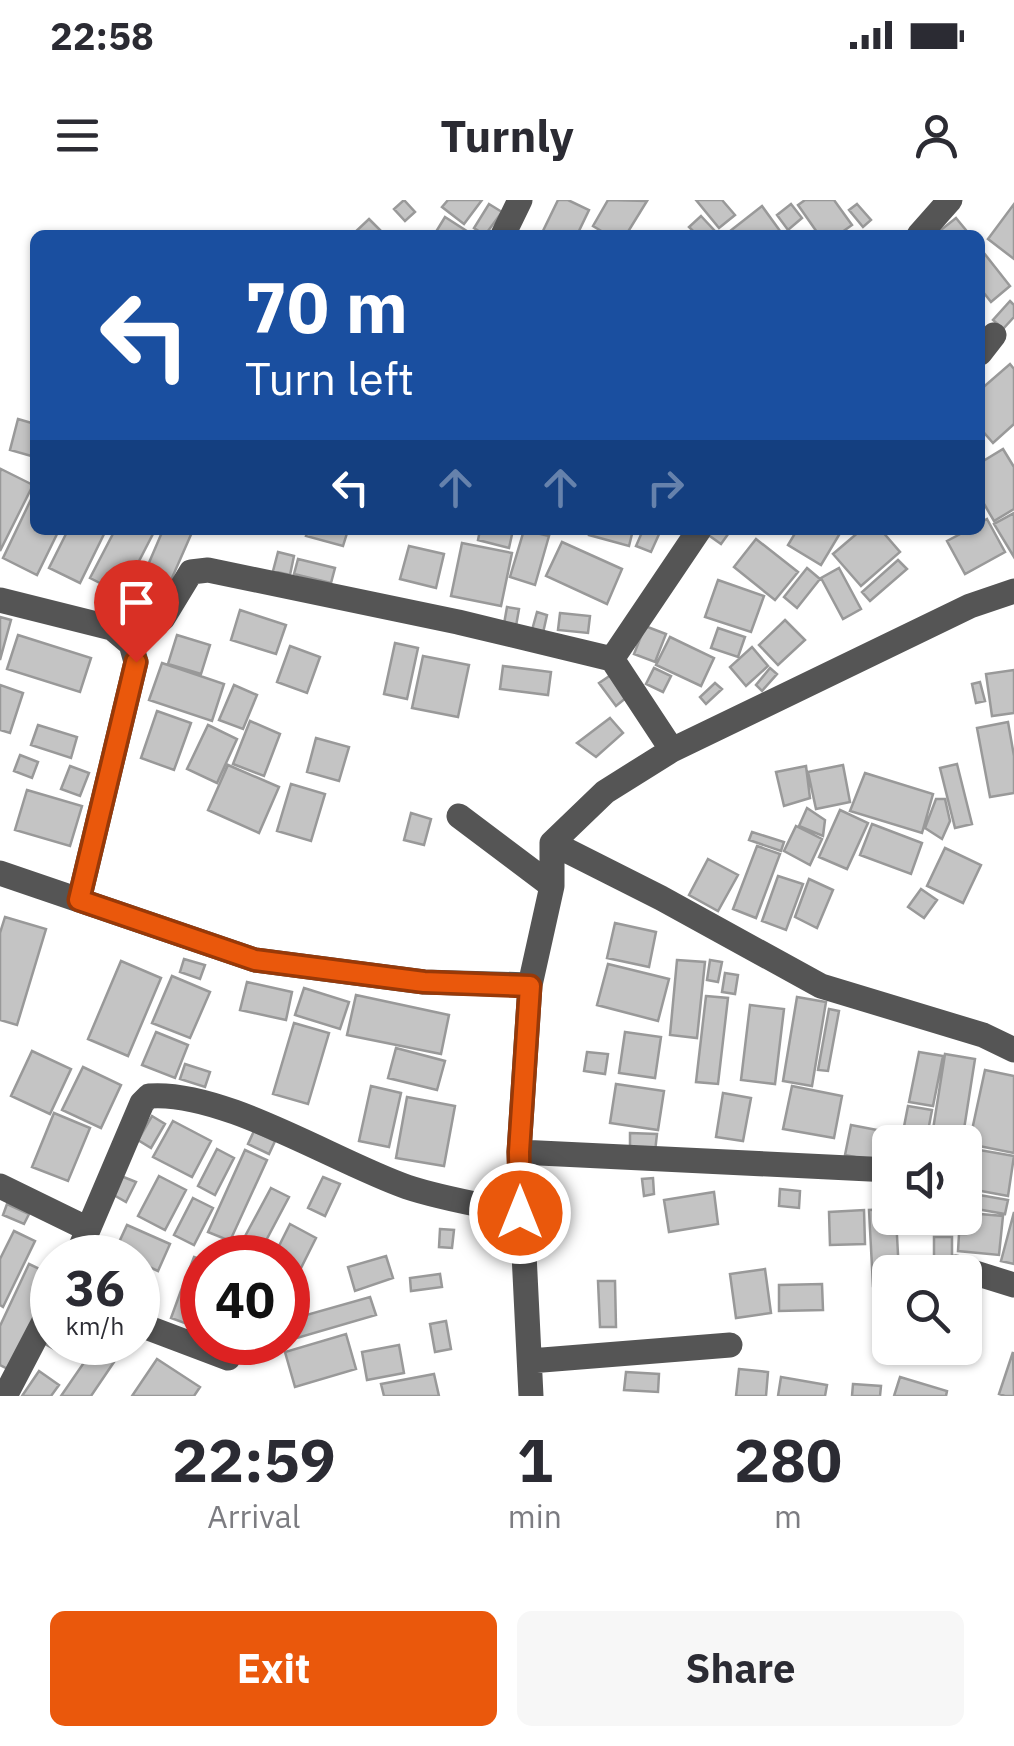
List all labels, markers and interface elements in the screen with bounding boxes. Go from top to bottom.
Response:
text: 22:58 [50,11,154,60]
text: Turnly [440,106,574,164]
icon: menu [50,108,105,163]
icon: person [909,108,964,163]
text: 70 m [245,261,408,352]
icon: left [80,270,210,400]
text: Turn left [245,349,414,407]
icon: left [323,460,378,515]
icon: ahead [428,460,483,515]
icon: ahead [533,460,588,515]
icon: right [638,460,693,515]
pin [94,560,179,663]
icon: arrive [109,575,164,630]
map controls [872,1125,982,1365]
button: sound [872,1125,982,1235]
position arrow [468,1161,572,1265]
speed limit sign: 40 [180,1235,310,1365]
text: 36 [65,1255,125,1320]
button: search [872,1255,982,1365]
text: km/h [66,1309,124,1342]
text: 22:59 [172,1420,336,1499]
text: 1 [517,1420,553,1499]
text: 280 [734,1420,842,1499]
text: Arrival [207,1495,301,1537]
text: min [508,1495,562,1537]
text: m [774,1495,802,1537]
button: Exit [50,1611,497,1726]
button: Share [517,1611,964,1726]

